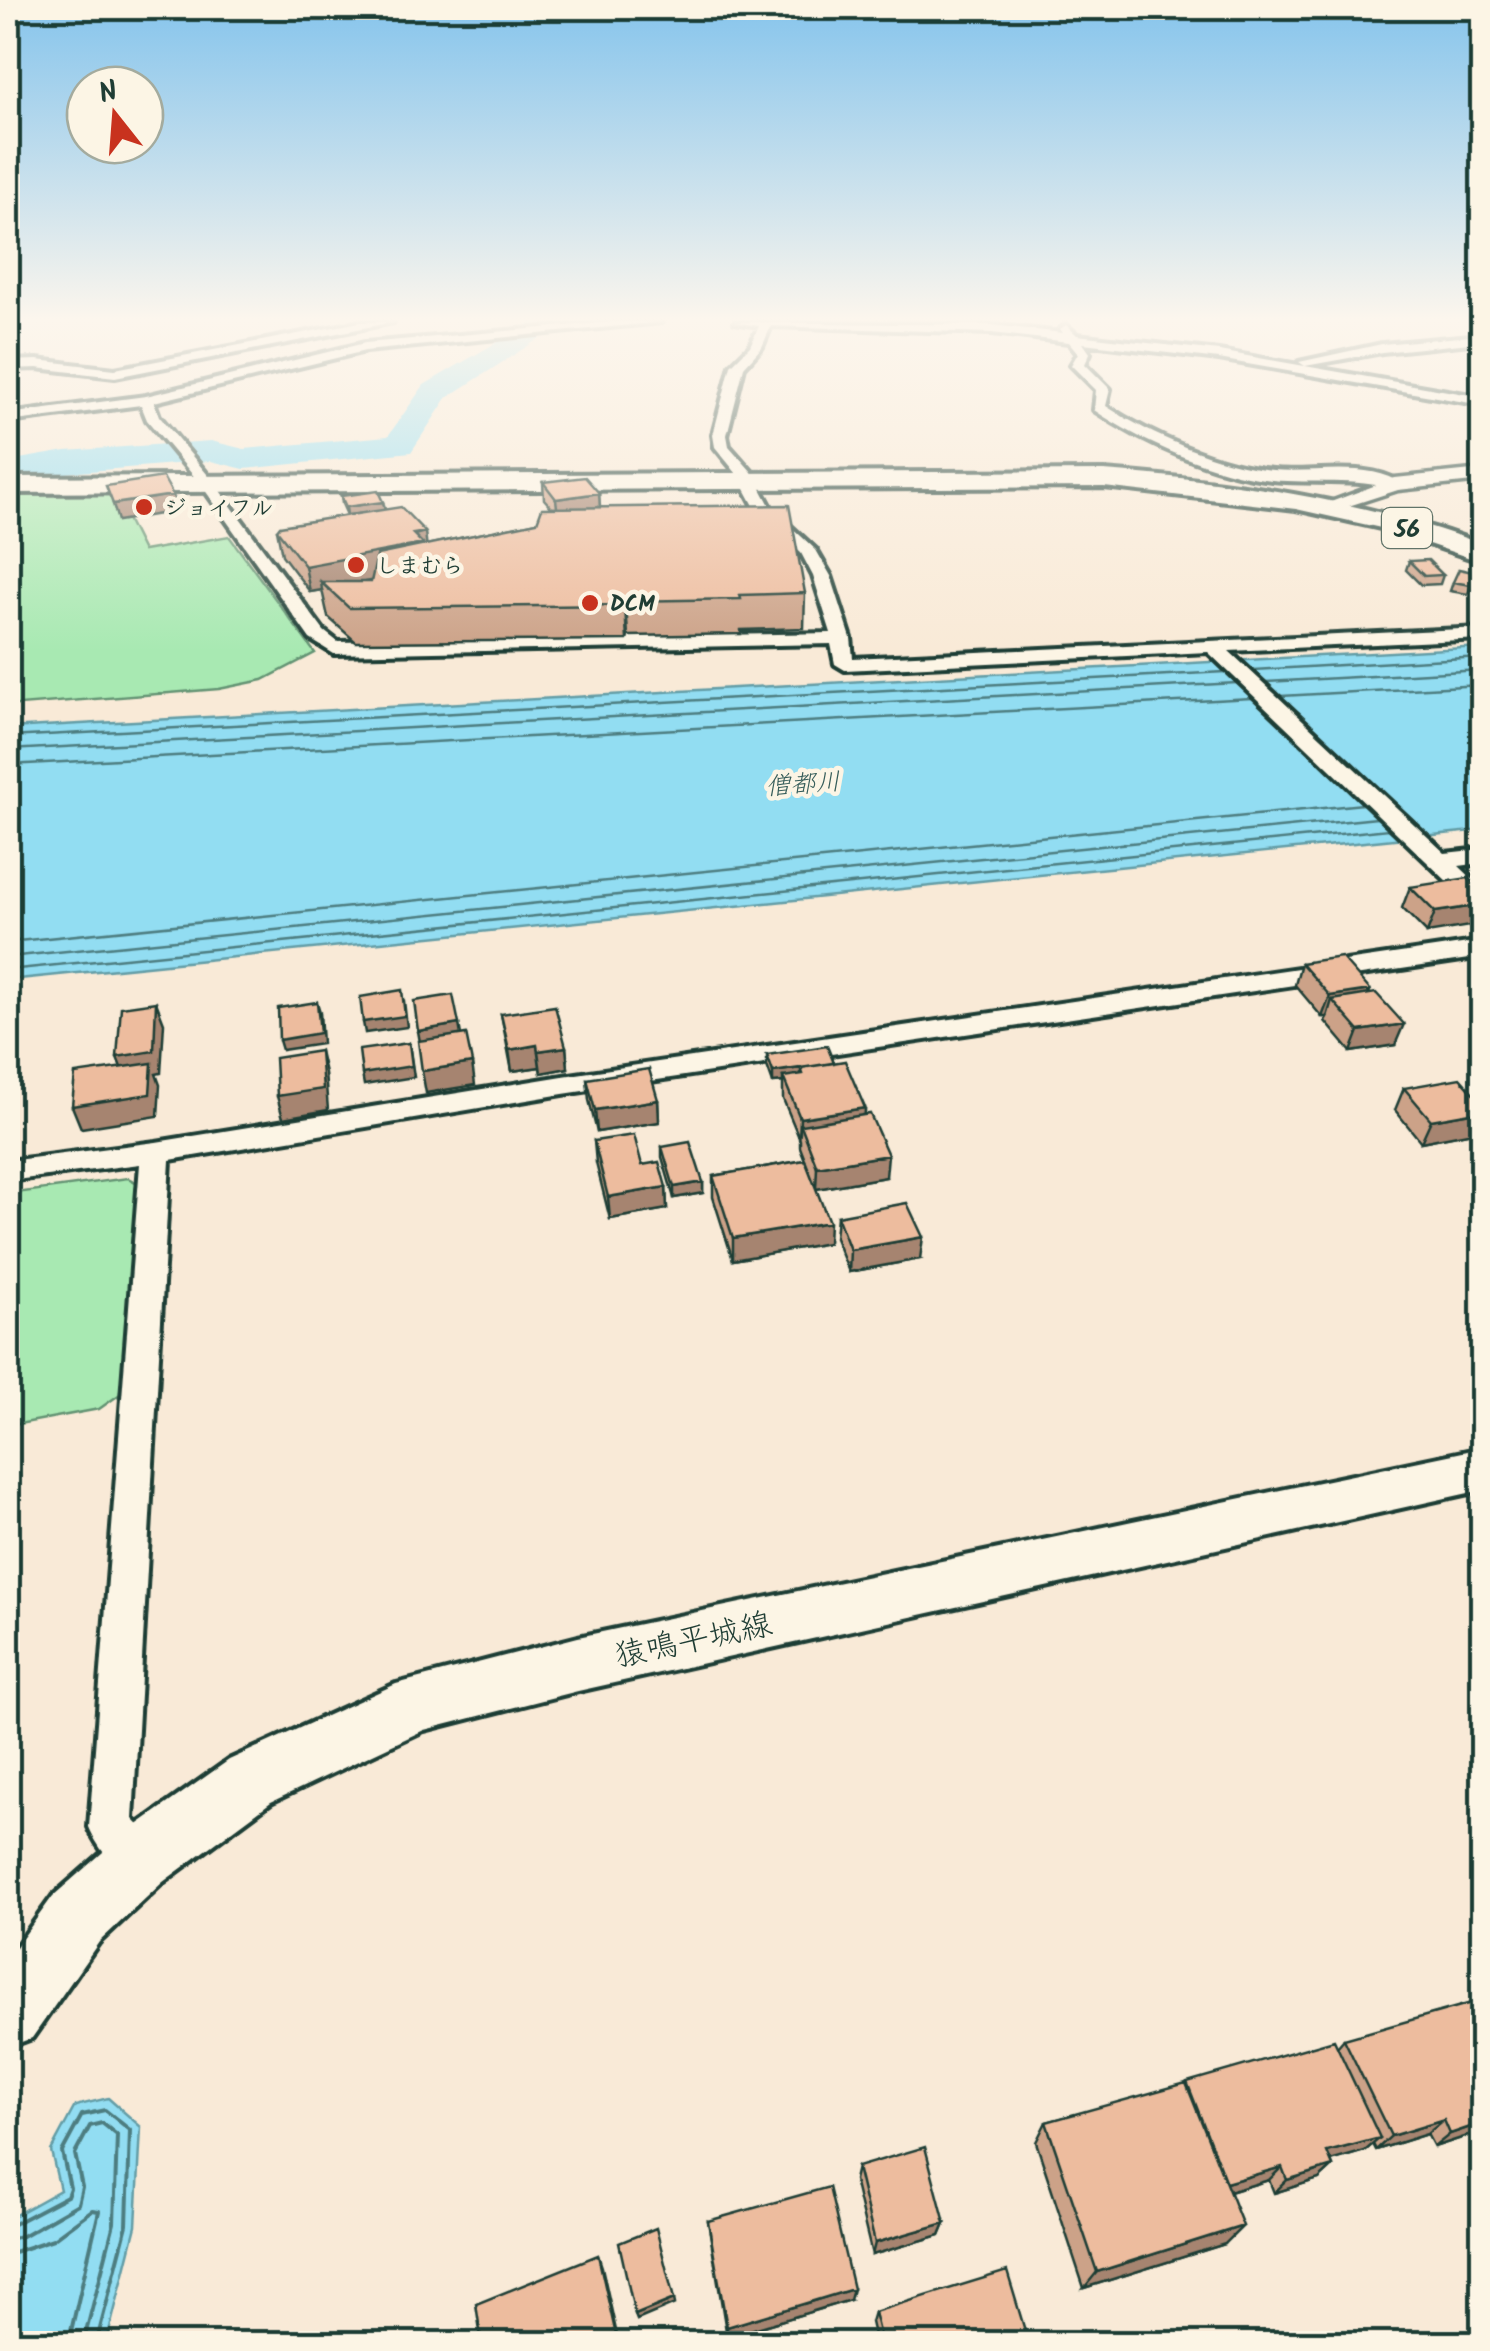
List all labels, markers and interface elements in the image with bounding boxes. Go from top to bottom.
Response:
north arrow [65,65,165,165]
text: N [93,69,124,118]
place label: ジョイフル [164,492,274,527]
marker: ジョイフル [133,496,155,518]
road number: 56 [1382,508,1432,548]
place label: しまむら [376,550,464,585]
marker: しまむら [345,554,367,576]
place label: DCM [610,588,655,623]
marker: DCM [579,592,601,614]
water label: 僧都川 [764,762,842,808]
street label: 猿鳴平城線 [610,1600,777,1683]

